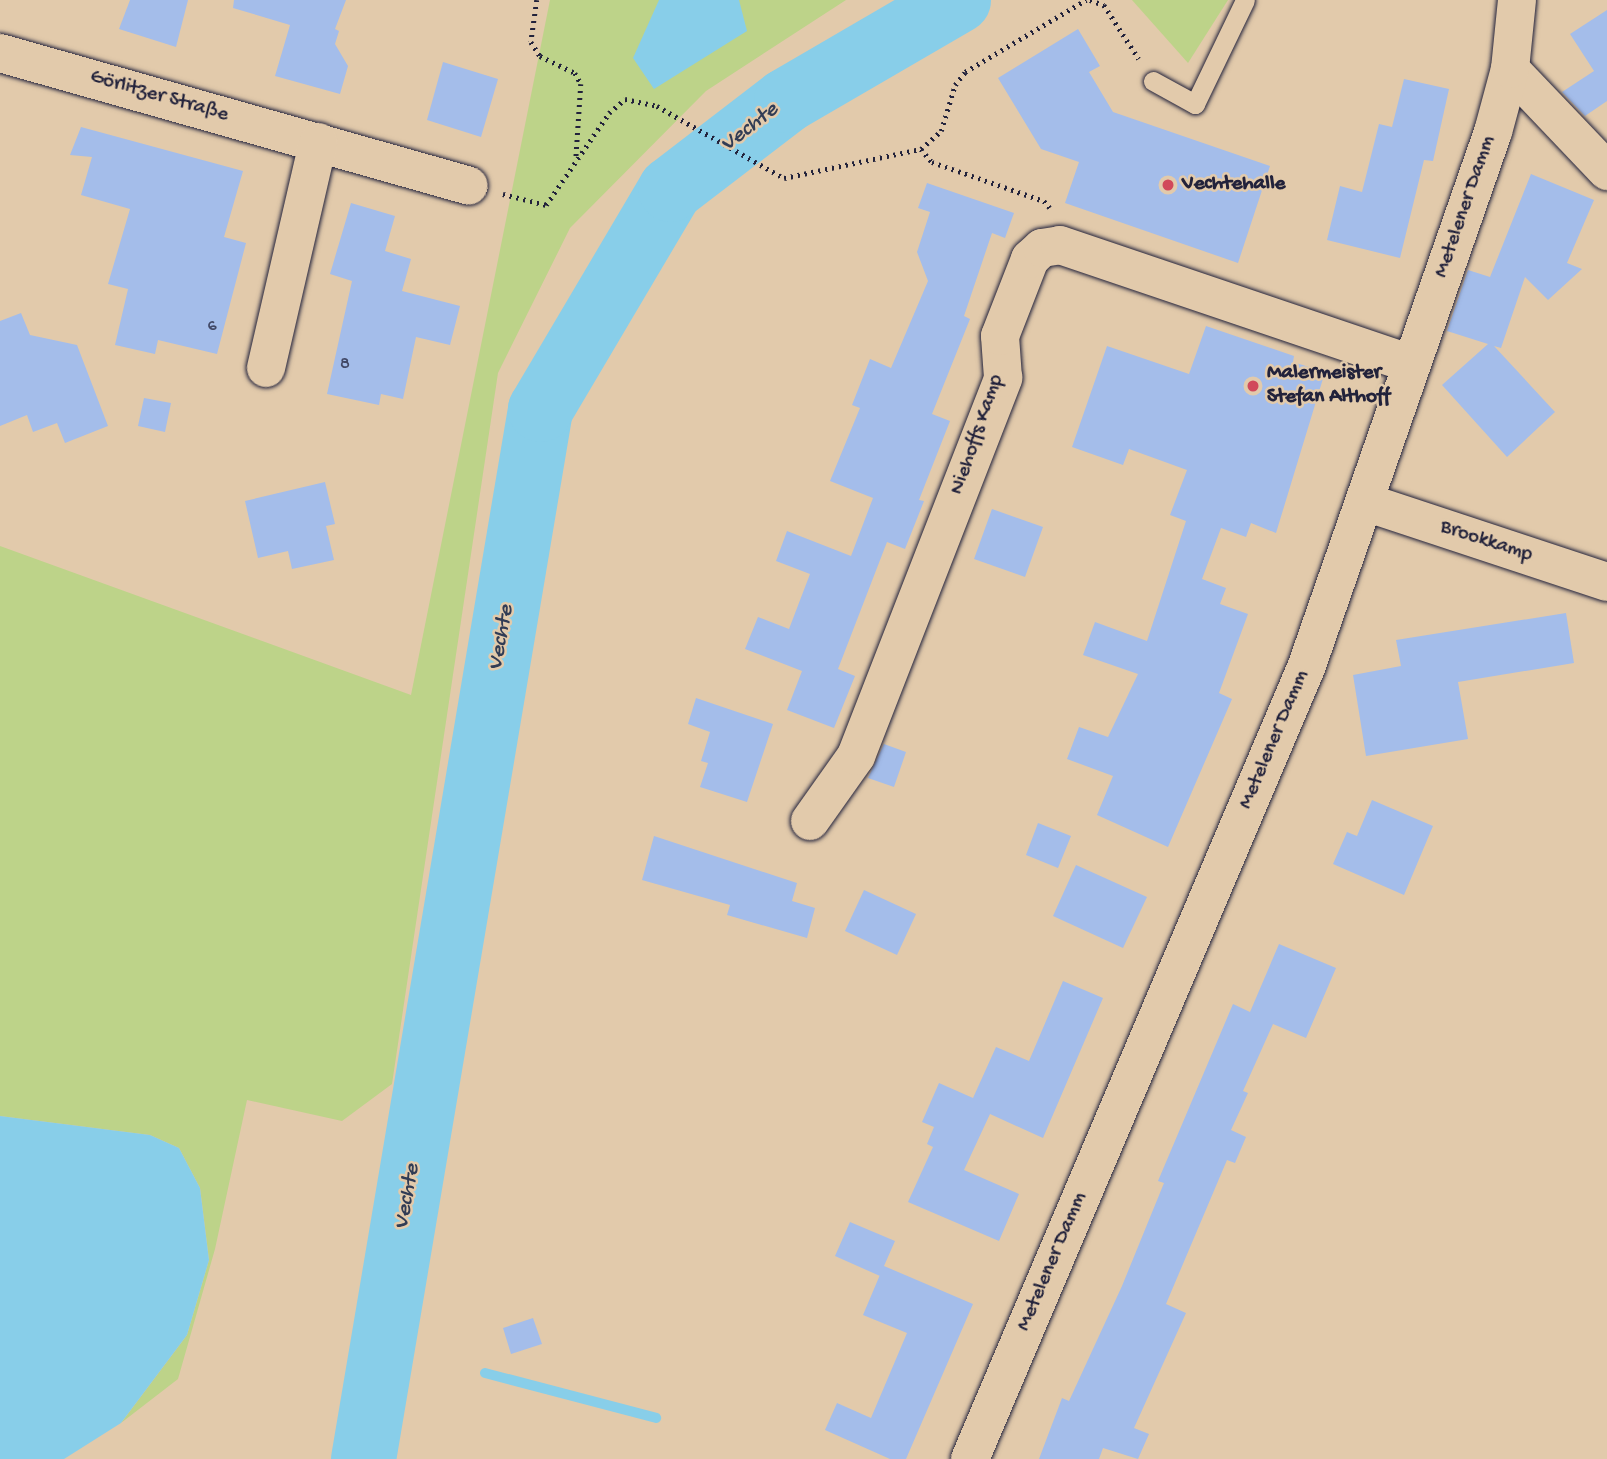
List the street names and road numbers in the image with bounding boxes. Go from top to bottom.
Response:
street label: Görlitzer Straße [87,65,231,129]
street label: Metelener Damm [1430,133,1502,281]
street label: Niehoffs Kamp [946,372,1010,498]
street label: Brookkamp [1437,515,1535,569]
street label: Metelener Damm [1234,667,1316,813]
street label: Metelener Damm [1012,1189,1094,1335]

